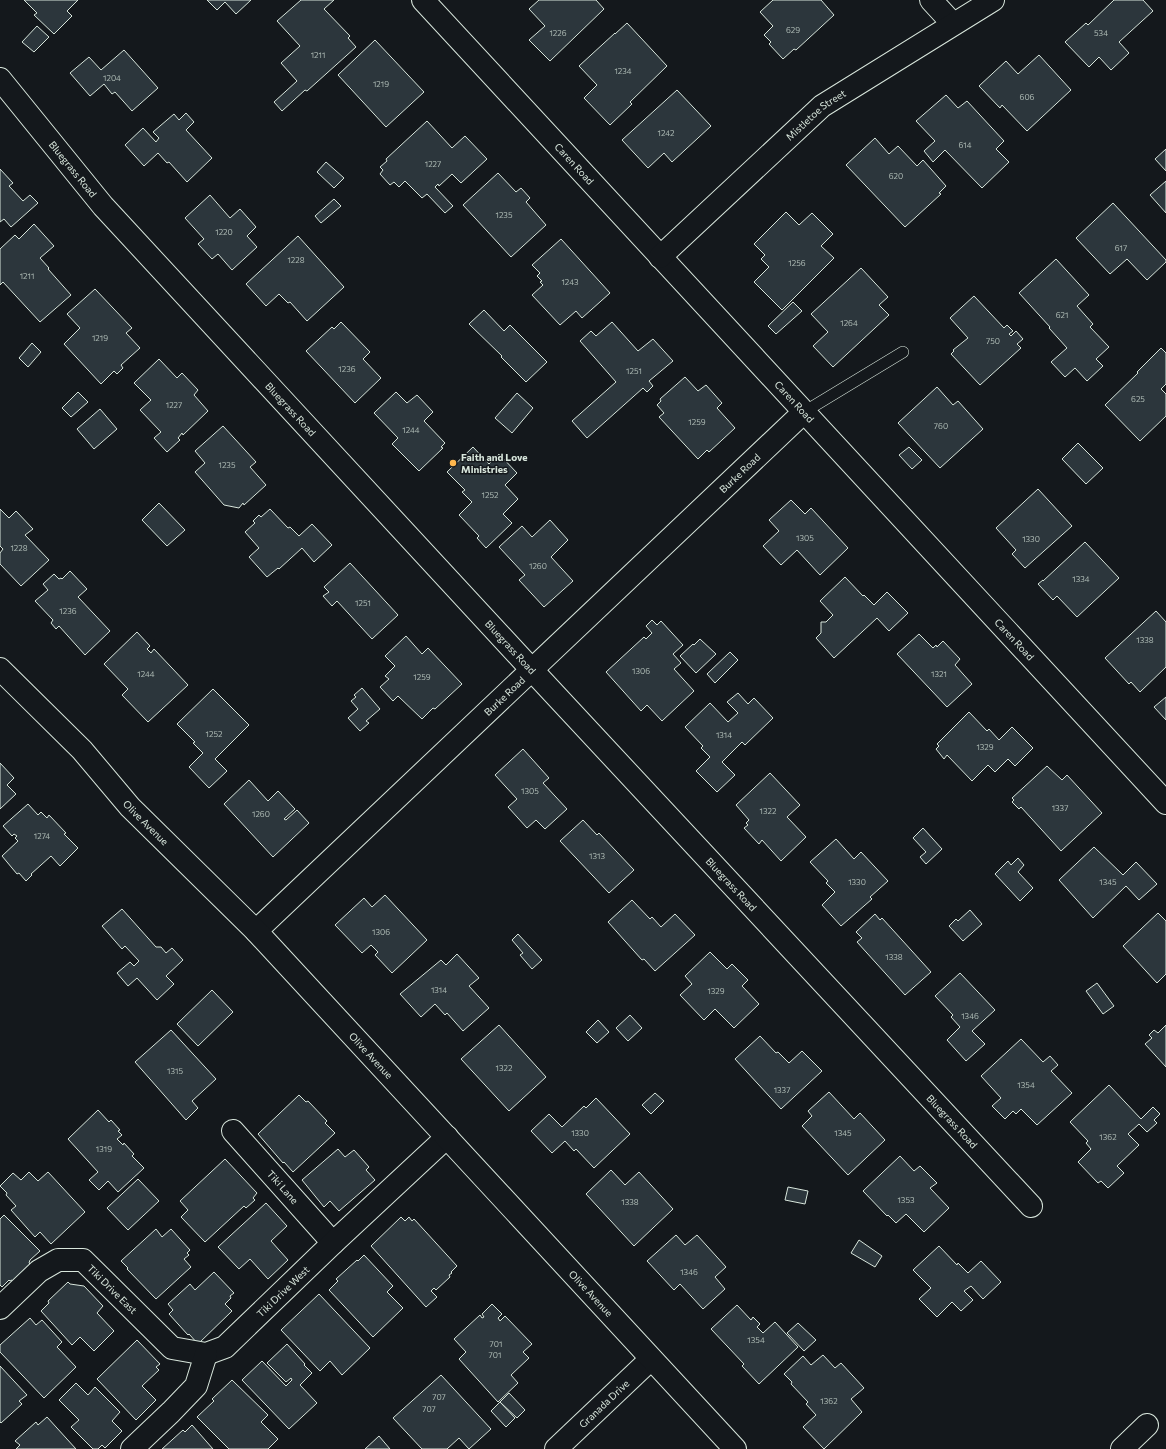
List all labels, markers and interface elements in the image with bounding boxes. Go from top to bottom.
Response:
house number: 629 [786,25,800,35]
house number: 1226 [549,28,567,38]
house number: 534 [1094,28,1108,38]
house number: 1211 [311,50,325,60]
house number: 1234 [614,66,632,76]
house number: 1204 [103,73,121,83]
house number: 1219 [373,79,389,89]
street label: Mistletoe Street [783,87,848,143]
house number: 606 [1020,92,1035,102]
house number: 1242 [658,128,675,138]
street label: Bluegrass Road [47,139,100,200]
street label: Caren Road [552,140,597,187]
house number: 614 [958,140,972,150]
house number: 1227 [425,159,441,169]
house number: 620 [889,171,903,181]
house number: 1235 [495,210,513,220]
house number: 1220 [215,227,233,237]
house number: 617 [1115,243,1127,253]
house number: 1228 [287,255,305,265]
house number: 1256 [788,258,806,268]
house number: 1211 [20,271,34,281]
house number: 1243 [561,277,579,287]
house number: 621 [1056,310,1068,320]
house number: 1264 [840,318,858,328]
house number: 1219 [92,333,108,343]
house number: 750 [986,336,1000,346]
house number: 1236 [338,364,356,374]
house number: 1251 [626,366,642,376]
street label: Caren Road [772,378,817,425]
street label: Bluegrass Road [263,380,319,439]
house number: 625 [1131,394,1145,404]
house number: 1227 [166,400,182,410]
house number: 1259 [688,417,706,427]
house number: 760 [934,421,948,431]
house number: 1244 [402,425,420,435]
place label: Faith and Love Ministries [461,451,527,475]
street label: Burke Road [717,451,763,495]
marker: Faith and Love Ministries [448,458,458,468]
house number: 1235 [218,460,236,470]
house number: 1252 [482,490,499,500]
house number: 1305 [796,533,814,543]
house number: 1330 [1022,534,1040,544]
house number: 1228 [10,543,28,553]
house number: 1260 [529,561,547,571]
house number: 1334 [1072,574,1090,584]
house number: 1251 [355,598,371,608]
house number: 1236 [59,606,77,616]
street label: Caren Road [992,616,1037,663]
street label: Bluegrass Road [483,618,539,676]
house number: 1338 [1136,635,1154,645]
house number: 1306 [632,666,650,676]
house number: 1244 [137,669,155,679]
house number: 1321 [931,669,947,679]
house number: 1259 [413,672,431,682]
street label: Burke Road [481,673,527,718]
house number: 1252 [206,729,223,739]
house number: 1314 [716,730,732,740]
house number: 1329 [976,742,994,752]
house number: 1305 [521,786,539,796]
street label: Olive Avenue [121,798,171,847]
house number: 1337 [1052,803,1068,813]
house number: 1322 [760,806,777,816]
house number: 1260 [252,809,270,819]
house number: 1274 [34,831,50,841]
house number: 1313 [589,851,605,861]
street label: Bluegrass Road [703,855,759,914]
house number: 1330 [848,877,866,887]
house number: 1345 [1099,877,1117,887]
house number: 1306 [372,927,390,937]
house number: 1338 [885,952,903,962]
house number: 1314 [431,985,447,995]
house number: 1329 [707,986,725,996]
house number: 1346 [961,1011,979,1021]
street label: Olive Avenue [347,1030,395,1081]
house number: 1322 [496,1063,513,1073]
house number: 1315 [167,1066,183,1076]
house number: 1354 [1017,1080,1035,1090]
house number: 1337 [774,1085,790,1095]
street label: Bluegrass Road [924,1092,980,1151]
house number: 1330 [571,1128,589,1138]
house number: 1345 [834,1128,852,1138]
house number: 1362 [1099,1132,1117,1142]
house number: 1319 [96,1144,112,1154]
street label: Tiki Lane [265,1168,301,1206]
house number: 1353 [897,1195,915,1205]
house number: 1338 [621,1197,639,1207]
street label: Tiki Drive East [85,1262,140,1316]
street label: Tiki Drive West [254,1263,312,1319]
house number: 1346 [680,1267,698,1277]
street label: Olive Avenue [567,1268,615,1319]
house number: 1354 [747,1335,765,1345]
house number: 701 [490,1339,502,1349]
house number: 701 [489,1350,501,1360]
street label: Granada Drive [576,1377,631,1430]
house number: 707 [432,1392,446,1402]
house number: 1362 [820,1396,838,1406]
house number: 707 [422,1404,436,1414]

